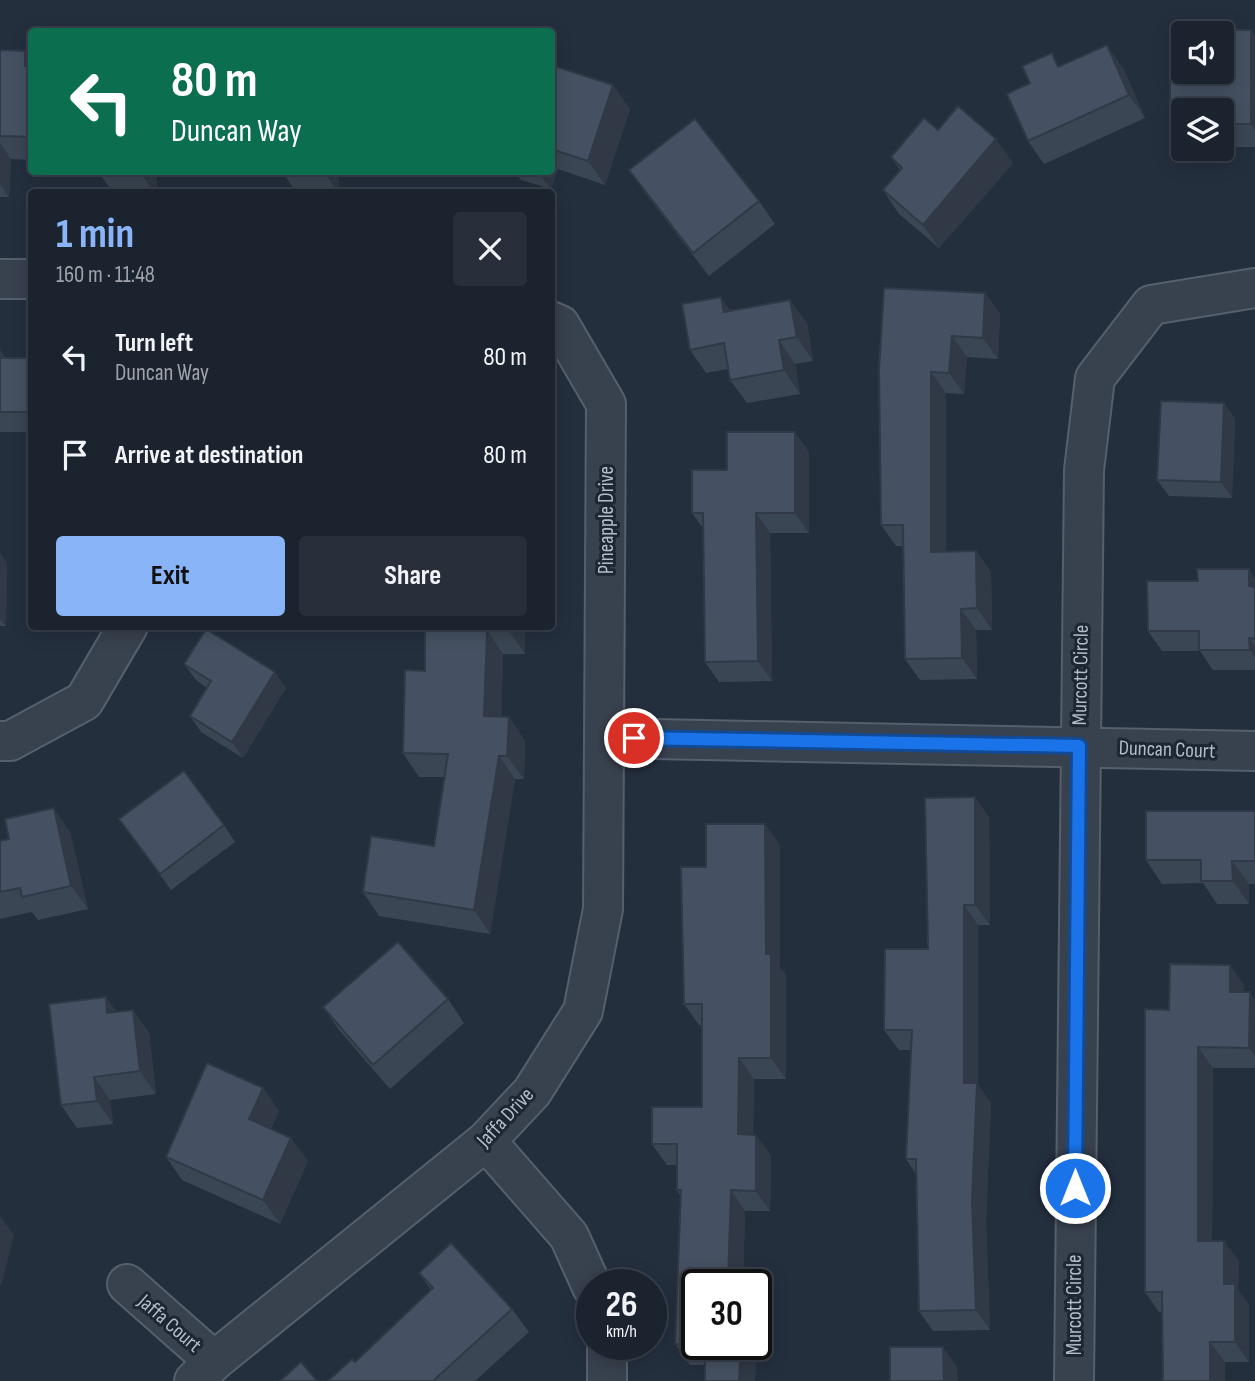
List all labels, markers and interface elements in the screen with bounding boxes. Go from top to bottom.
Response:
map controls [1171,21,1234,161]
button: sound [1171,21,1234,84]
text: 80 m [171,52,258,111]
icon: left [56,56,147,147]
button: layers [1171,98,1234,161]
text: Duncan Way [171,112,302,151]
text: 1 min [56,209,134,260]
button: close [453,212,527,286]
text: 160 m · 11:48 [56,261,155,289]
text: Turn left [115,328,193,359]
icon: left [56,338,94,376]
text: 80 m [483,342,527,373]
text: Duncan Way [115,359,209,387]
icon: arrive [56,436,94,474]
text: Arrive at destination [115,440,303,471]
text: 80 m [483,440,527,471]
street label: Pineapple Drive [594,466,619,574]
button: Exit [56,536,285,616]
button: Share [299,536,527,616]
street label: Murcott Circle [1067,624,1094,726]
pin [604,708,664,768]
icon: arrive [615,719,653,757]
street label: Duncan Court [1118,735,1216,764]
street label: Jaffa Drive [471,1082,539,1153]
position arrow [1038,1151,1112,1225]
street label: Murcott Circle [1062,1255,1087,1355]
speed limit sign: 30 [681,1269,772,1360]
text: 26 [606,1284,637,1327]
street label: Jaffa Court [132,1288,206,1358]
text: km/h [606,1321,637,1342]

